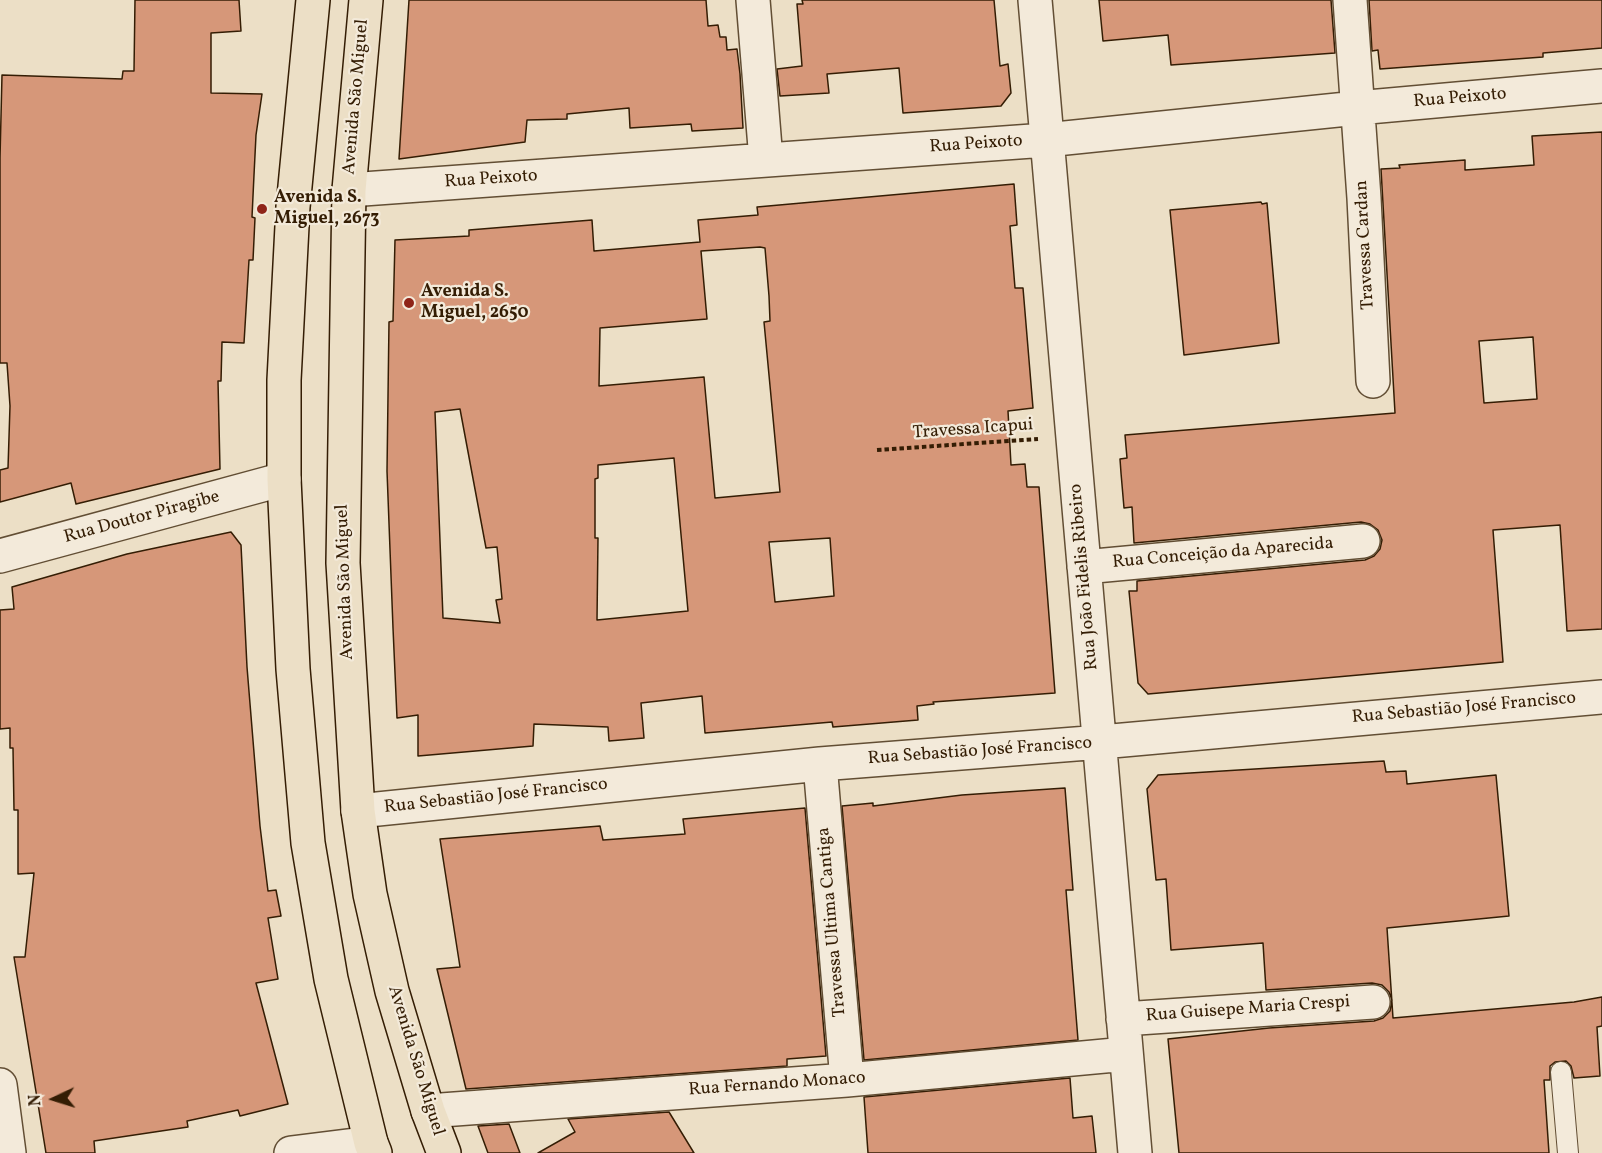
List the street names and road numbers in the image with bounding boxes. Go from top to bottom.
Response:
street label: Avenida São Miguel [339,18,375,176]
street label: Rua Peixoto [1413,84,1507,114]
street label: Rua Peixoto [929,131,1023,159]
street label: Rua Peixoto [444,166,538,194]
street label: Travessa Cardan [1352,180,1380,310]
street label: Travessa Icapui [912,415,1034,445]
street label: Rua João Fidelis Ribeiro [1066,483,1104,671]
street label: Rua Doutor Piragibe [62,487,222,549]
street label: Avenida São Miguel [332,504,360,660]
street label: Rua Conceição da Aparecida [1112,534,1334,574]
street label: Rua Sebastião José Francisco [1351,688,1577,730]
street label: Rua Sebastião José Francisco [867,733,1093,771]
street label: Rua Sebastião José Francisco [383,775,609,819]
street label: Travessa Ultima Cantiga [814,826,852,1018]
street label: Avenida São Miguel [382,983,448,1139]
street label: Rua Guisepe Maria Crespi [1145,992,1351,1028]
street label: Rua Fernando Monaco [688,1068,866,1102]

